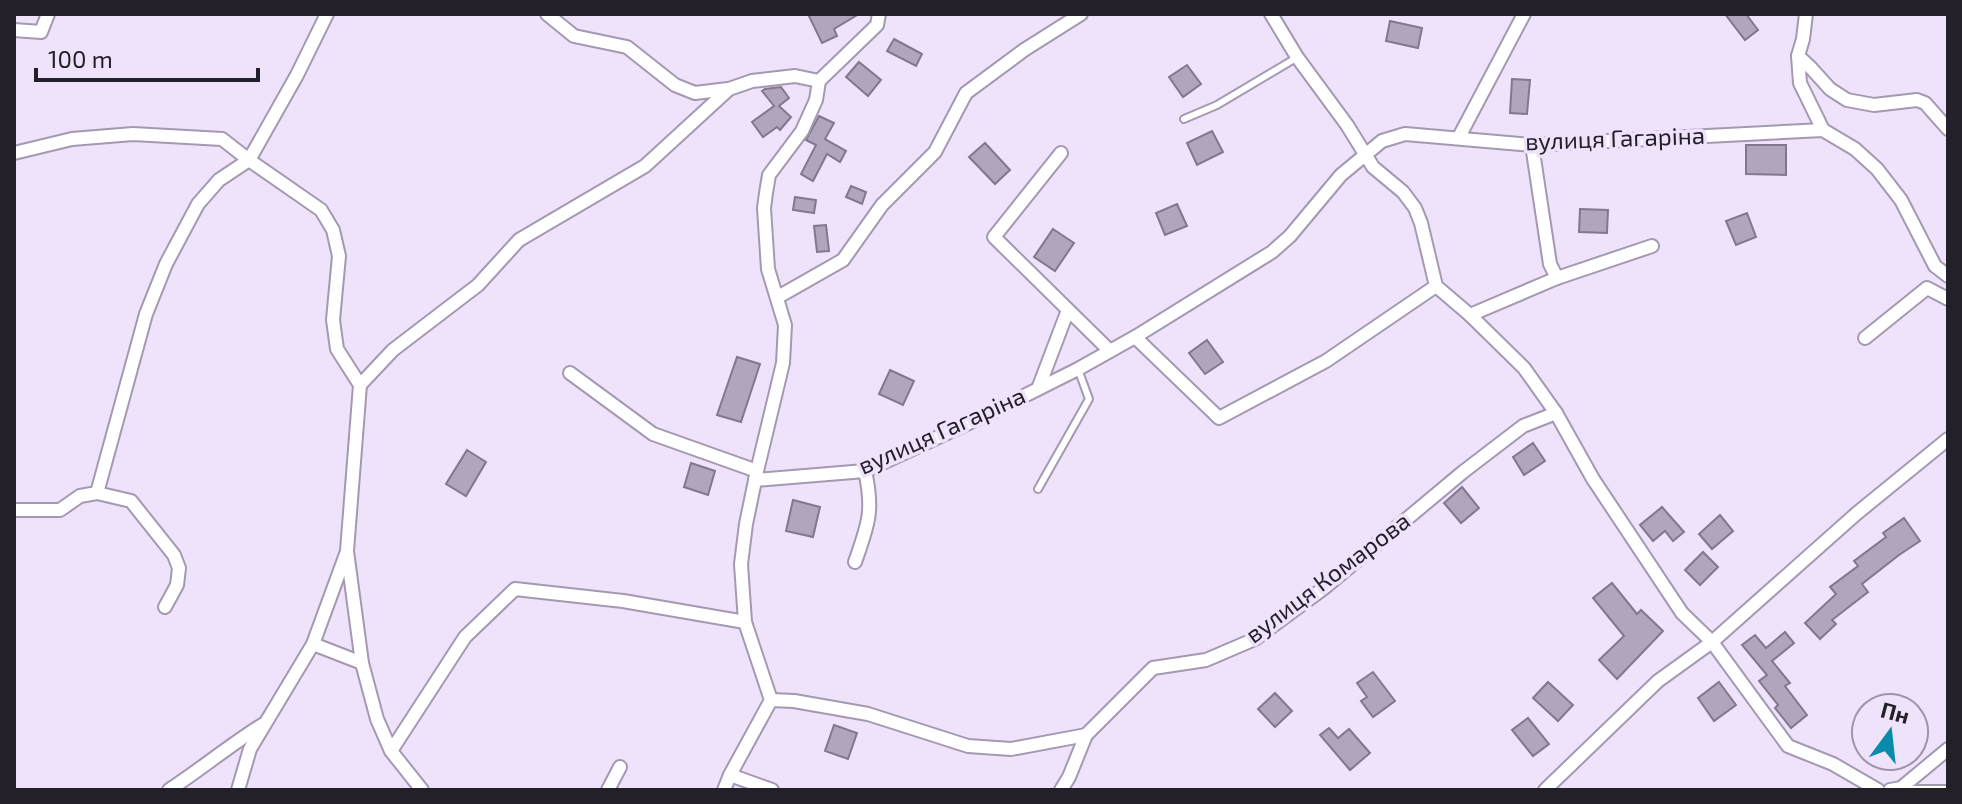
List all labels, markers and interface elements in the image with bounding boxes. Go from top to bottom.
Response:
scale bar [36,32,258,82]
text: 100 m [48,44,113,73]
street label: вулиця Гагаріна [1525,120,1705,156]
street label: вулиця Гагаріна [853,380,1030,480]
street label: вулиця Комарова [1239,505,1416,649]
north arrow [1850,692,1930,772]
text: Пн [1878,695,1913,728]

